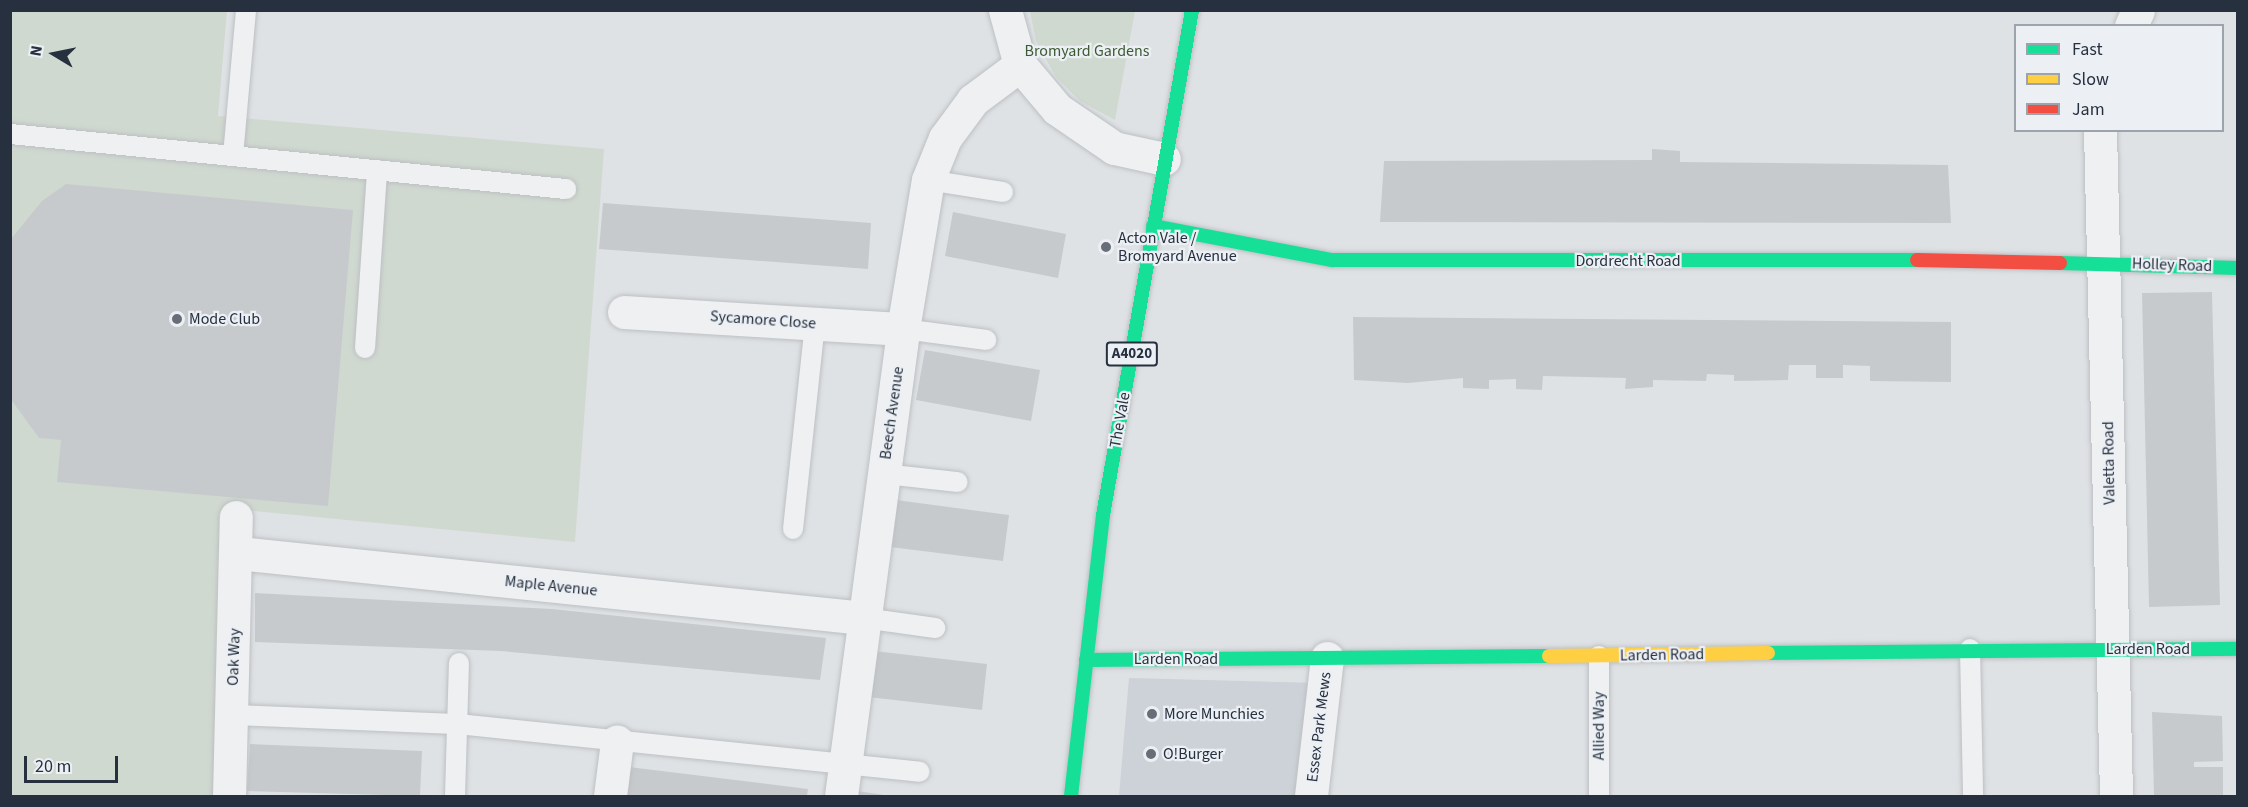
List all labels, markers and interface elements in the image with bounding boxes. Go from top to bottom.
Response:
north arrow [24,24,84,84]
legend [2014,24,2224,132]
text: Fast [2072,37,2103,62]
park label: Bromyard Gardens [1024,41,1150,61]
text: N [25,44,48,58]
text: Slow [2072,67,2109,92]
text: Jam [2072,97,2105,122]
place label: Acton Vale / Bromyard Avenue [1118,228,1237,266]
marker: Acton Vale / Bromyard Avenue [1099,240,1113,254]
street label: Dordrecht Road [1575,251,1681,271]
street label: Holley Road [2132,254,2212,276]
street label: Sycamore Close [709,307,817,333]
place label: Mode Club [189,309,260,329]
marker: Mode Club [170,312,184,326]
road number: A4020 [1105,342,1159,366]
street label: Beech Avenue [876,365,908,461]
street label: The Vale [1106,391,1134,449]
street label: Valetta Road [2099,421,2119,505]
street label: Maple Avenue [504,572,598,600]
street label: Oak Way [223,628,245,686]
street label: Larden Road [2106,639,2190,659]
street label: Larden Road [1620,645,1704,665]
street label: Larden Road [1134,649,1218,669]
street label: Essex Park Mews [1303,671,1335,783]
street label: Allied Way [1589,692,1609,760]
place label: More Munchies [1164,704,1264,724]
marker: More Munchies [1145,707,1159,721]
scale bar [27,744,122,782]
place label: O!Burger [1163,744,1223,764]
marker: O!Burger [1144,747,1158,761]
text: 20 m [35,754,71,779]

